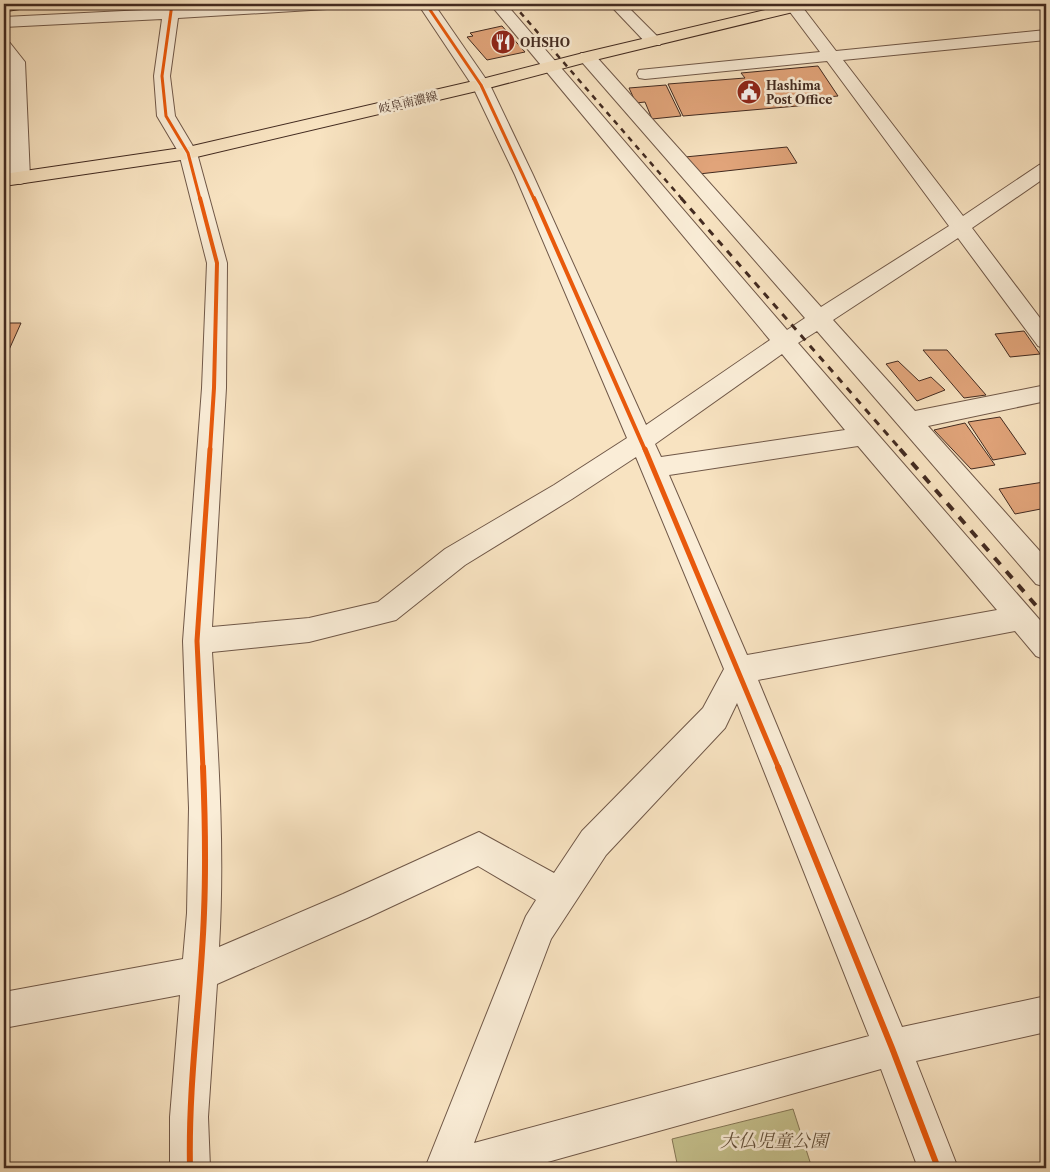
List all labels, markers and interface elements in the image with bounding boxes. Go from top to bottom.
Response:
restaurant icon: OHSHO [490,29,516,55]
place label: OHSHO [520,35,570,50]
place label: Hashima Post Office [766,78,832,107]
public building icon: Hashima Post Office [736,79,762,105]
street label: 岐阜南濃線 [377,88,439,116]
park label: 大仏児童公園 [720,1130,831,1152]

